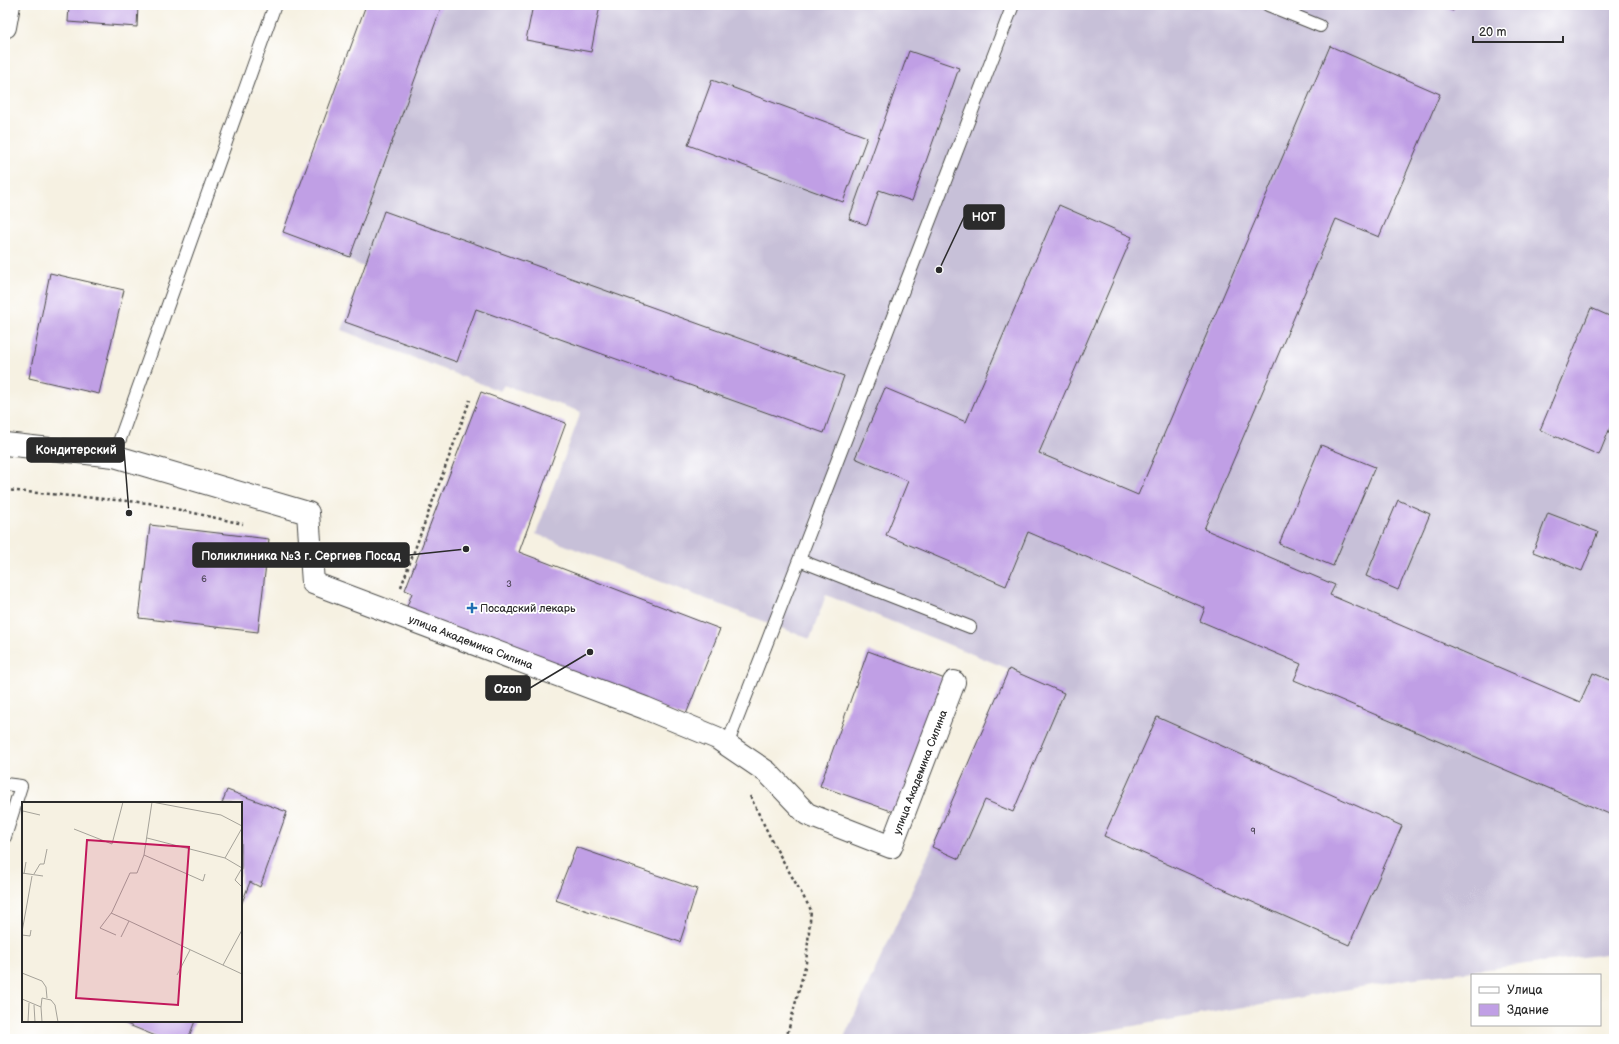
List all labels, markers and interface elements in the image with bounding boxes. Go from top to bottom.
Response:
scale bar [1473,18,1563,44]
text: 20 m [1479,25,1506,40]
callout: НОТ [964,205,1004,229]
text: НОТ [972,210,997,225]
callout: Кондитерский [27,438,124,462]
text: Кондитерский [35,443,117,458]
callout: Поликлиника №3 г. Сергиев Посад [193,543,409,567]
text: Поликлиника №3 г. Сергиев Посад [201,549,402,564]
house number: 6 [201,574,207,585]
house number: 3 [506,579,512,590]
place label: Посадский лекарь [480,602,576,615]
marker: Посадский лекарь [467,603,477,613]
street label: улица Академика Силина [407,613,535,672]
callout: Ozon [486,676,530,700]
text: Ozon [494,682,522,697]
street label: улица Академика Силина [891,708,950,836]
inset map [22,802,242,1022]
house number: 9 [1250,826,1256,837]
legend [1471,974,1601,1026]
text: Улица [1507,983,1543,998]
text: Здание [1507,1003,1549,1018]

